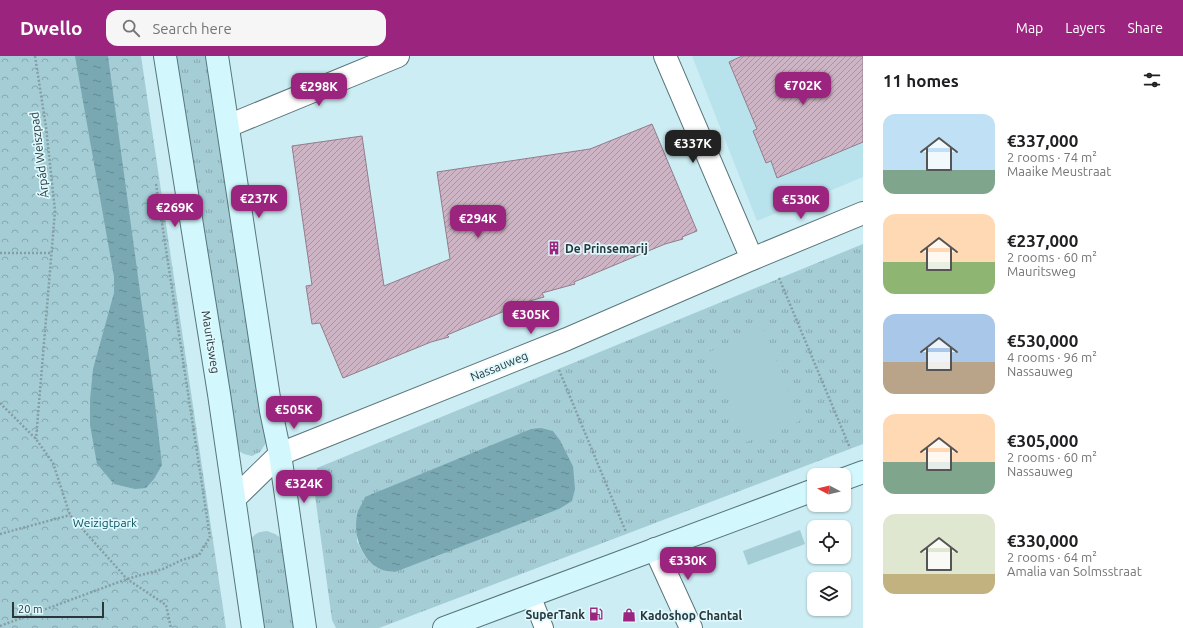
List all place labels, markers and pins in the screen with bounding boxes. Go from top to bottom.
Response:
pin: €702K [775,72,831,106]
pin: €298K [291,73,347,107]
pin: €337K [665,130,721,164]
pin: €237K [231,185,287,219]
pin: €530K [773,186,829,220]
pin: €269K [147,194,203,228]
pin: €294K [450,205,506,239]
building icon: De Prinsemarij [546,240,562,256]
place label: De Prinsemarij [565,242,648,255]
pin: €305K [503,301,559,335]
pin: €505K [266,396,322,430]
pin: €324K [276,470,332,504]
pin: €330K [660,547,716,581]
fuel station icon: SuperTank [588,606,604,622]
shop icon: Kadoshop Chantal [621,607,637,623]
place label: SuperTank [525,608,585,621]
place label: Kadoshop Chantal [640,609,742,622]

